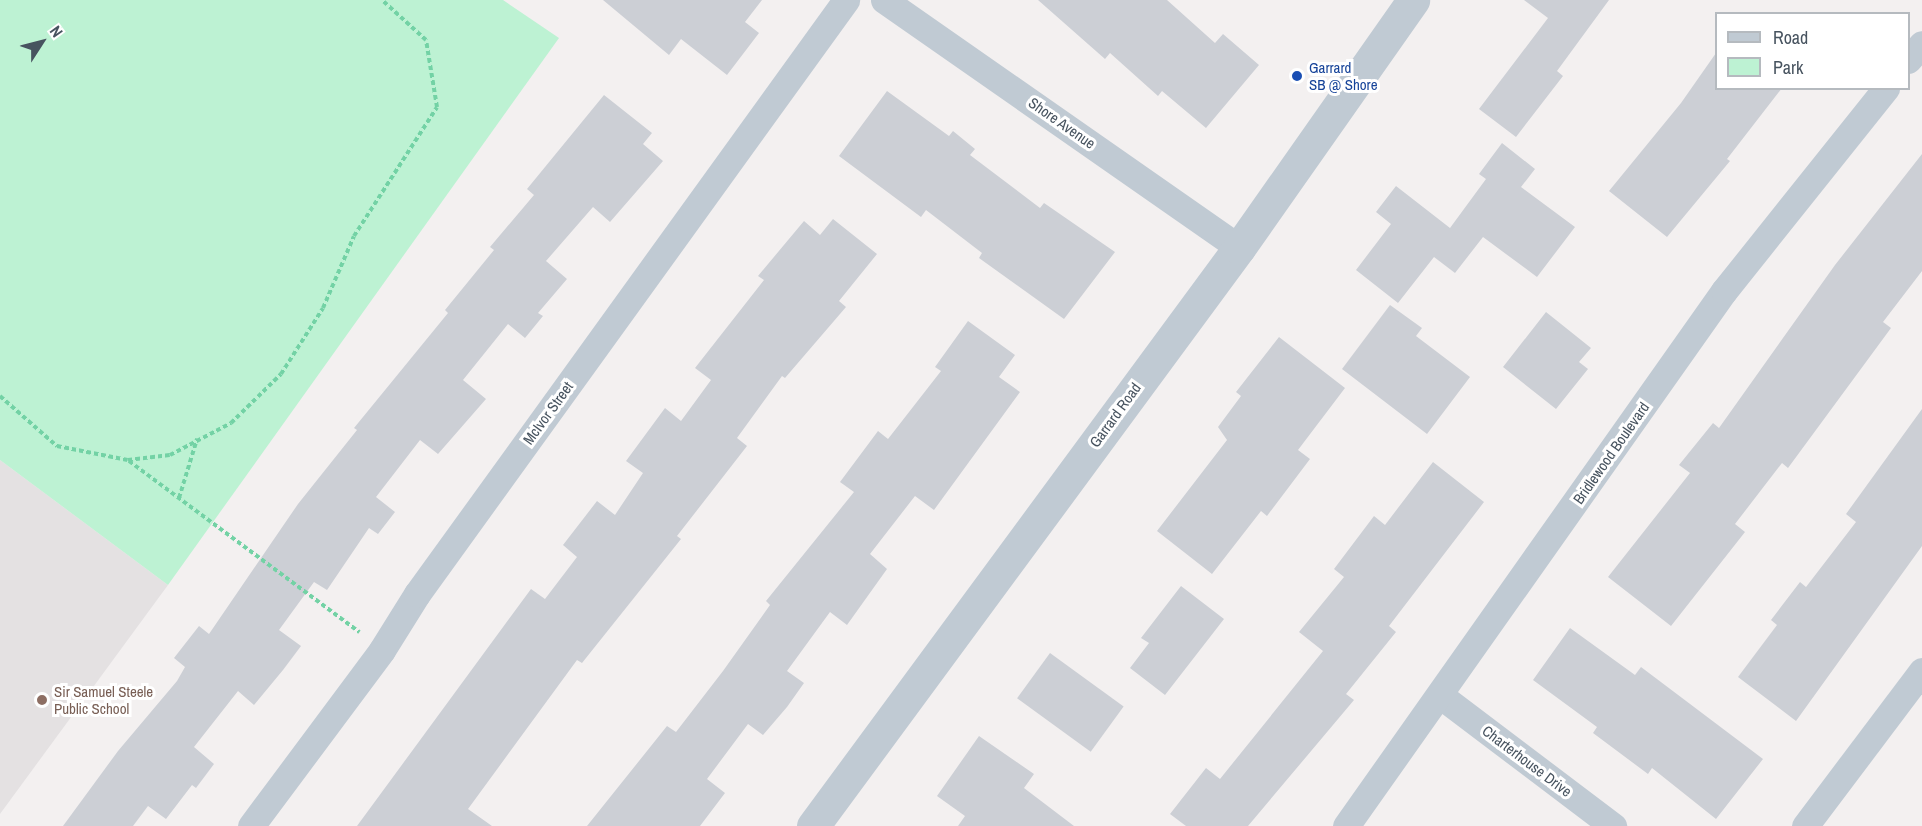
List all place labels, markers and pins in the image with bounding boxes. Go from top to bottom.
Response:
place label: Garrard SB @ Shore [1309,58,1378,93]
marker: Garrard SB @ Shore [1290,69,1304,83]
place label: Sir Samuel Steele Public School [54,682,153,717]
marker: Sir Samuel Steele Public School [35,693,49,707]

